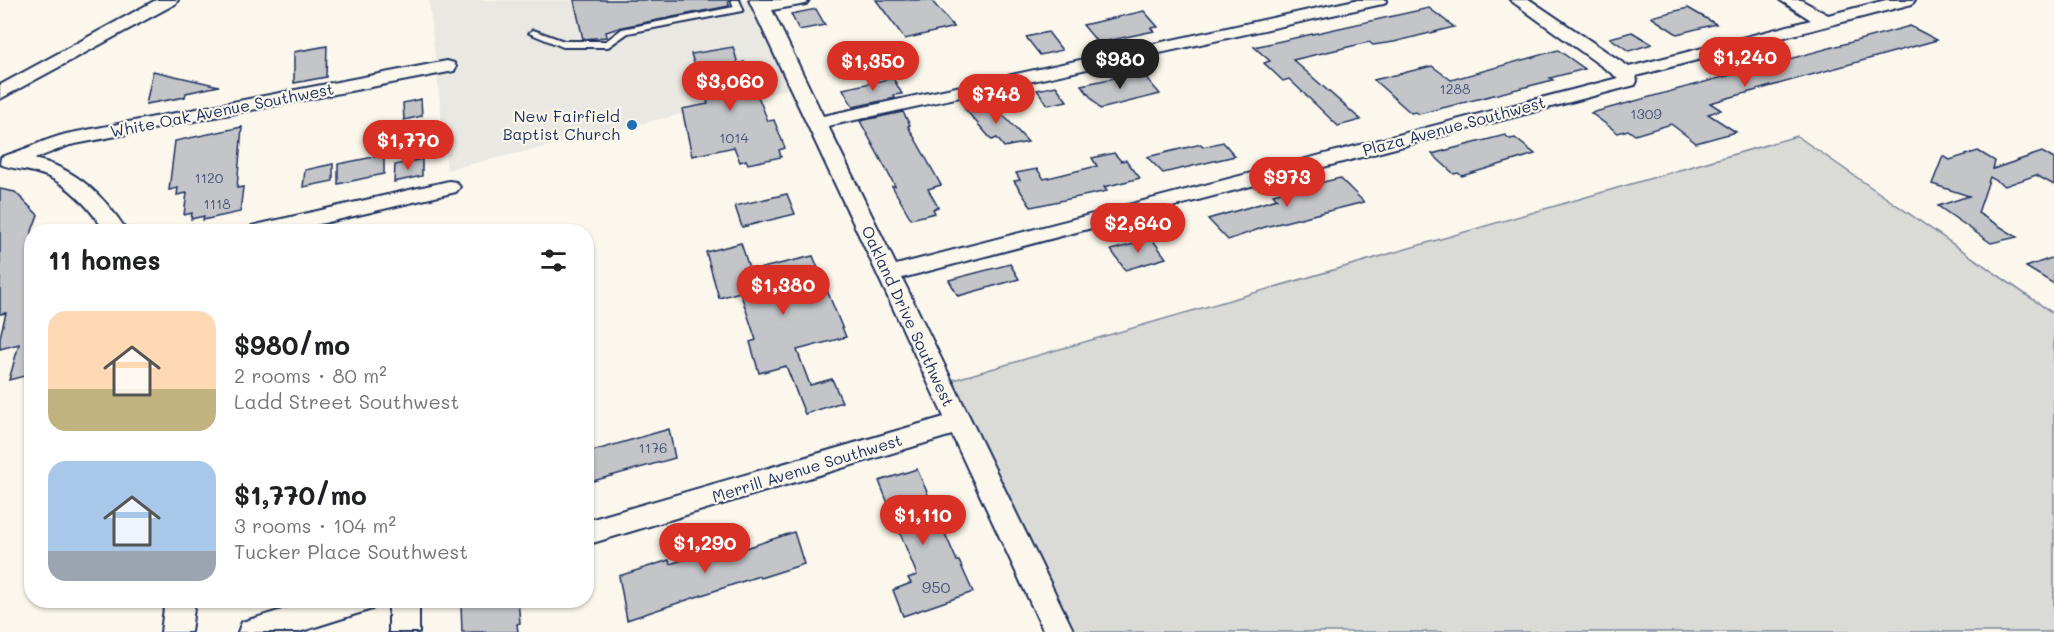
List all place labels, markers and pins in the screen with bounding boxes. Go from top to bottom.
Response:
pin: $1,240 [1696,37,1794,88]
pin: $980 [1084,39,1156,90]
pin: $1,350 [824,41,922,92]
pin: $3,060 [681,61,779,112]
pin: $748 [960,74,1032,125]
place label: New Fairfield Baptist Church [503,105,620,144]
marker: New Fairfield Baptist Church [625,118,639,132]
pin: $1,770 [359,120,457,171]
pin: $973 [1251,157,1323,208]
pin: $2,640 [1089,203,1187,254]
pin: $1,380 [734,265,832,316]
pin: $1,110 [874,495,972,546]
pin: $1,290 [656,523,754,574]

